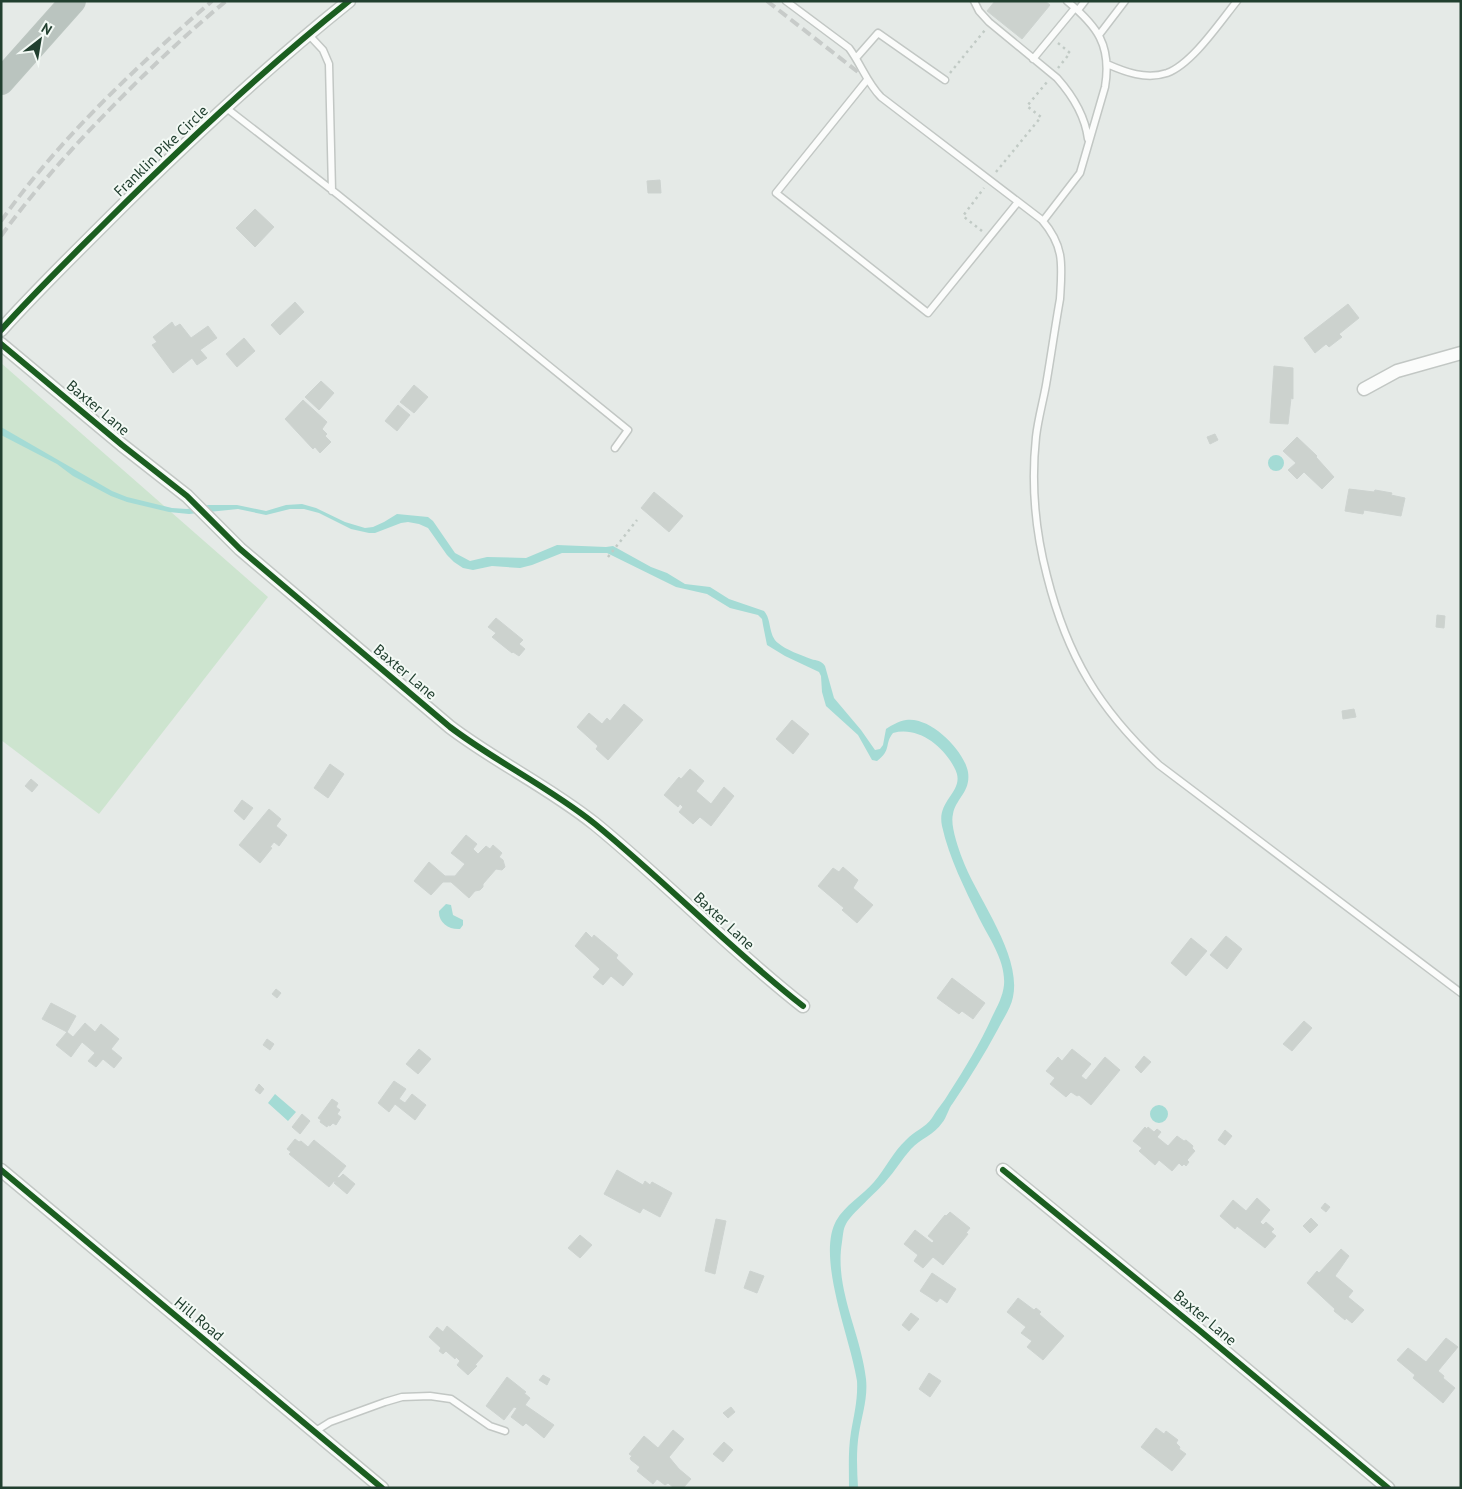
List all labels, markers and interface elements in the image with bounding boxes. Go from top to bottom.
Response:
north arrow [15,15,65,65]
text: N [38,19,55,39]
street label: Franklin Pike Circle [110,101,212,200]
street label: Baxter Lane [63,376,134,439]
street label: Baxter Lane [370,640,441,703]
street label: Baxter Lane [690,888,759,954]
street label: Baxter Lane [1170,1286,1241,1349]
street label: Hill Road [171,1292,228,1345]

